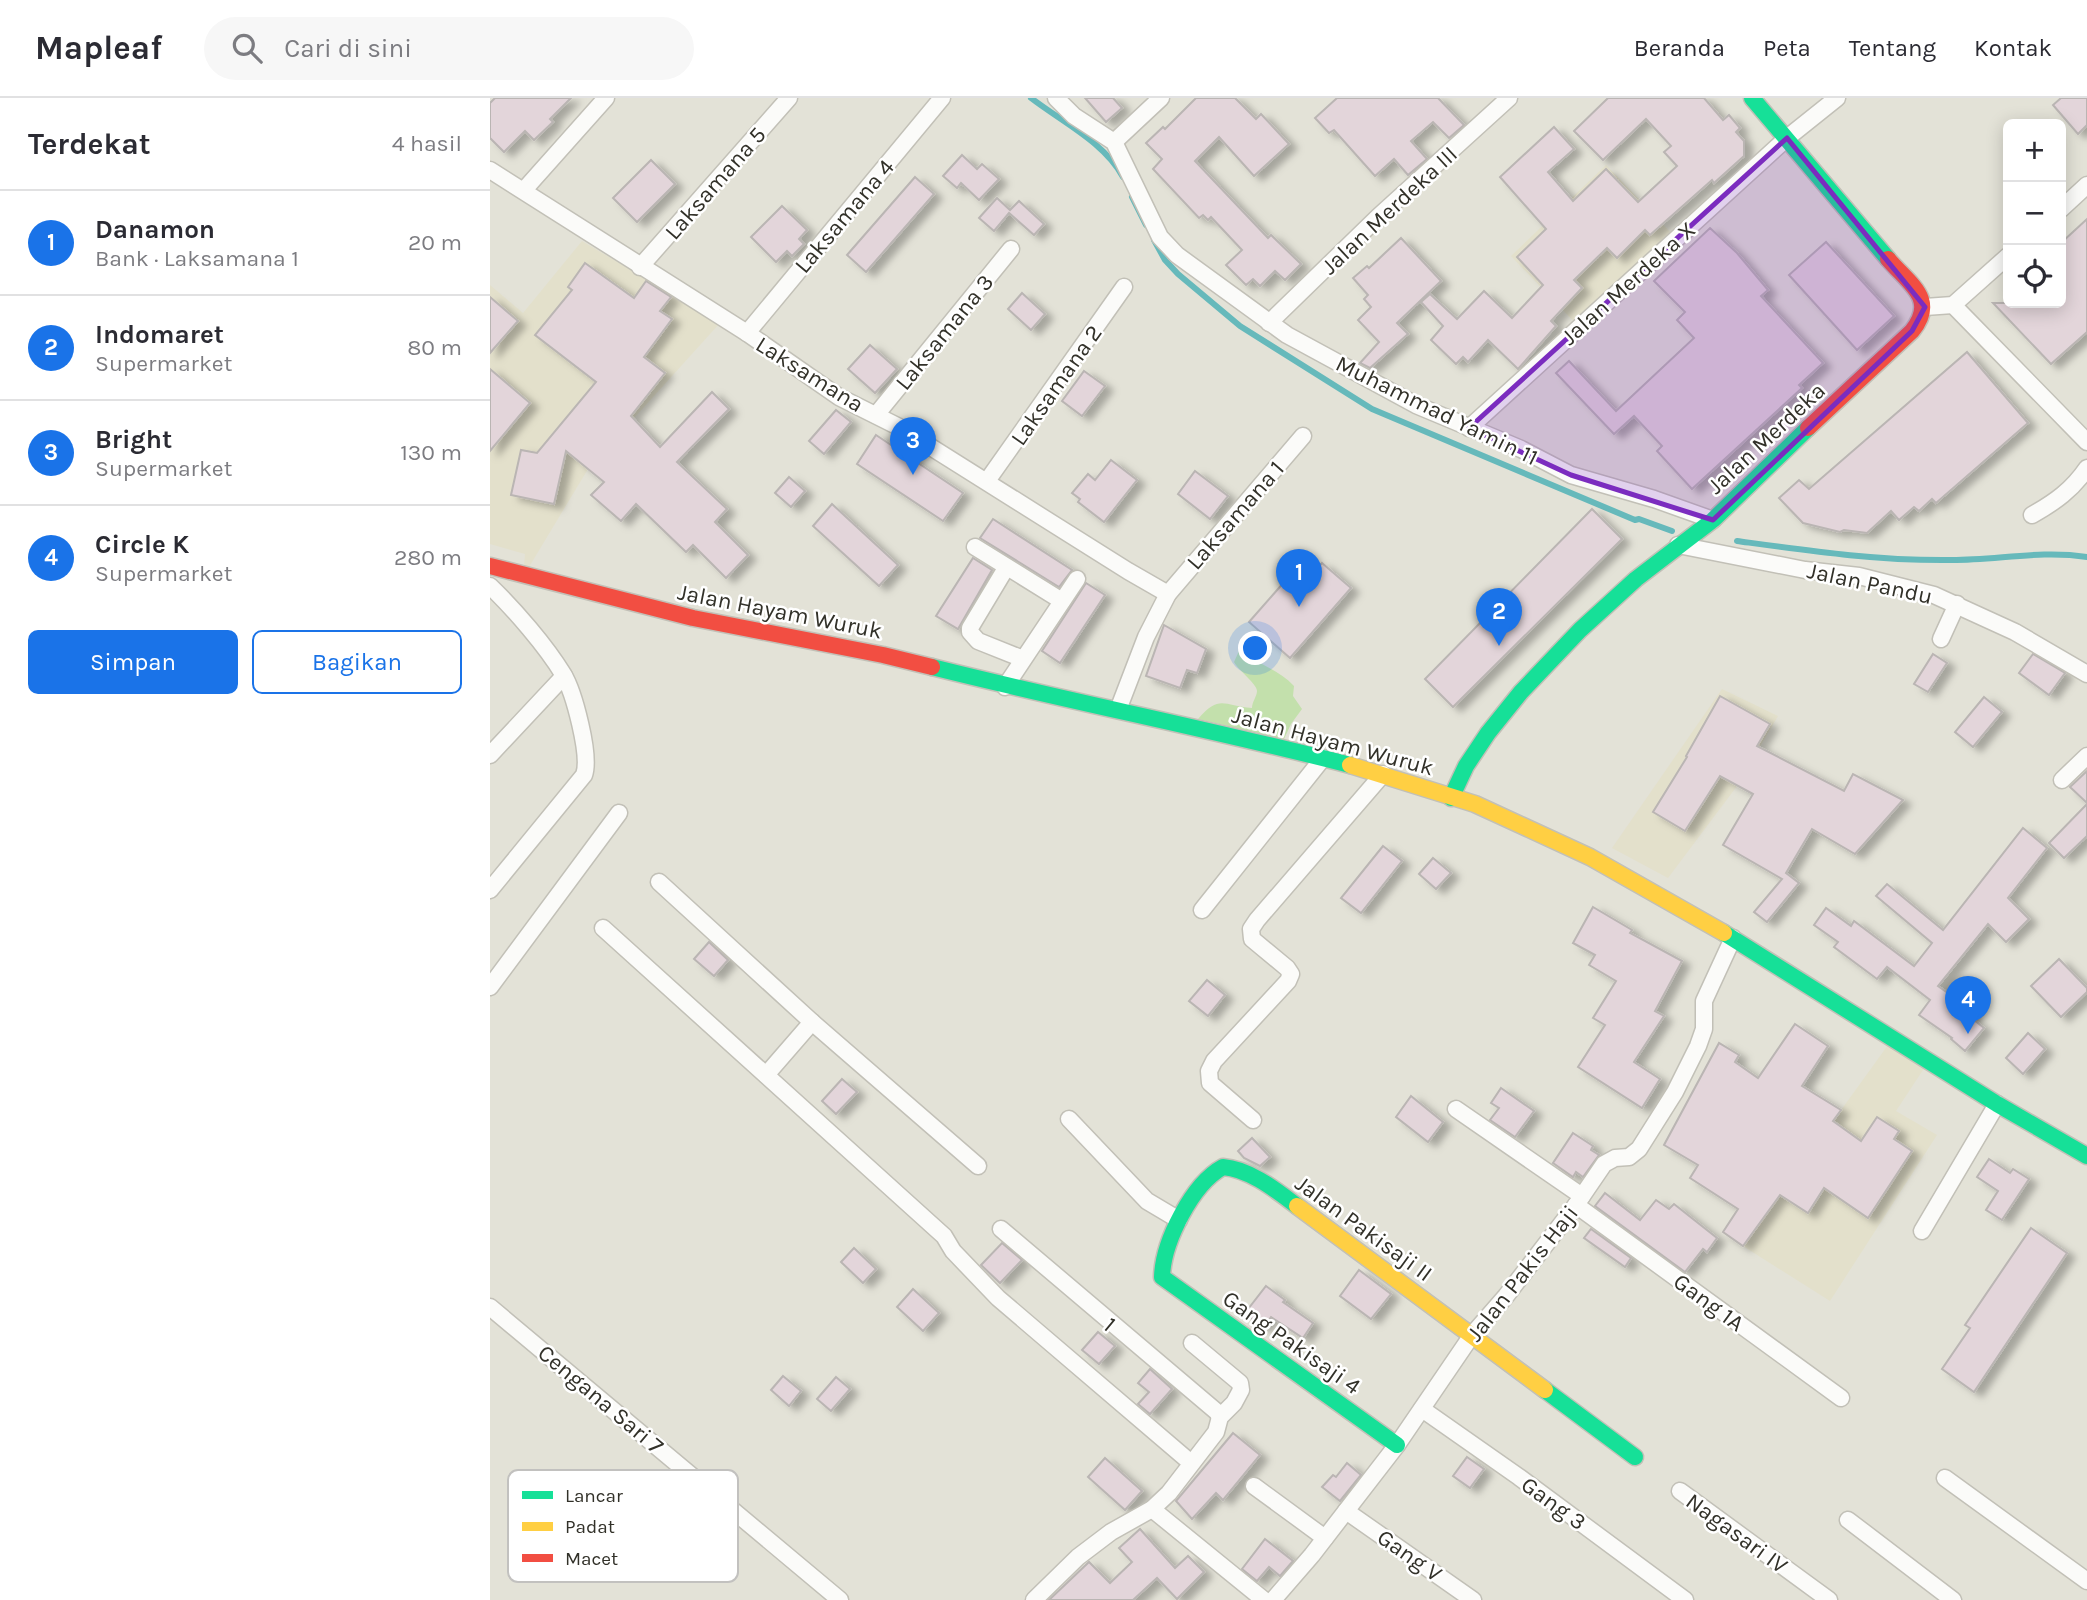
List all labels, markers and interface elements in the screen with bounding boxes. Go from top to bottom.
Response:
search box [204,17,694,80]
text: Mapleaf [35,29,162,67]
icon: search [228,29,266,67]
text: Cari di sini [284,33,412,64]
text: Beranda [1634,34,1725,62]
text: Peta [1763,34,1811,62]
text: Tentang [1849,34,1936,62]
text: Kontak [1974,34,2052,62]
map controls [2003,119,2066,308]
button: + [2003,119,2066,182]
street label: Laksamana 5 [659,122,772,245]
text: Terdekat [28,126,151,162]
text: 4 hasil [392,130,462,157]
street label: Jalan Merdeka III [1316,141,1463,280]
street label: Laksamana 4 [789,154,900,279]
button: − [2003,182,2066,245]
text: Danamon [95,214,215,245]
street label: Jalan Merdeka X [1556,216,1701,351]
text: 1 [47,229,55,256]
text: 20 m [408,229,462,256]
text: Bank · Laksamana 1 [95,245,299,272]
button: locate [2003,245,2066,308]
street label: Laksamana 3 [890,269,999,396]
text: Indomaret [95,319,224,350]
street label: Laksamana 2 [1005,320,1108,451]
street label: Laksamana [751,331,869,418]
text: 2 [44,334,58,361]
text: 80 m [407,334,462,361]
text: Supermarket [95,350,232,377]
street label: Muhammad Yamin 11 [1331,350,1542,471]
street label: Jalan Merdeka [1702,377,1831,500]
pin: 3 [890,417,936,475]
text: Bright [95,424,172,455]
text: 3 [44,439,58,466]
text: 130 m [400,439,462,466]
text: Supermarket [95,455,232,482]
street label: Laksamana 1 [1181,456,1290,575]
text: Circle K [95,529,189,560]
text: 4 [44,544,58,571]
text: 280 m [394,544,462,571]
pin: 1 [1276,549,1322,607]
street label: Jalan Pandu [1805,557,1935,610]
text: Supermarket [95,560,232,587]
street label: Jalan Hayam Wuruk [675,578,885,645]
pin: 2 [1476,588,1522,646]
button: Simpan [28,630,238,694]
button: Bagikan [252,630,462,694]
your location [1238,631,1272,665]
street label: Jalan Hayam Wuruk [1229,702,1437,781]
pin: 4 [1945,976,1991,1034]
street label: Jalan Pakisaji II [1290,1170,1437,1287]
street label: Jalan Pakis Haji [1461,1200,1584,1347]
street label: Gang 1A [1668,1268,1749,1337]
street label: Gang Pakisaji 4 [1218,1285,1366,1400]
street label: 1 [1098,1312,1121,1337]
street label: Cengana Sari 7 [532,1339,669,1460]
legend [508,1470,738,1582]
street label: Gang 3 [1516,1471,1591,1536]
text: Lancar [565,1485,623,1507]
street label: Nagasari IV [1681,1488,1793,1579]
text: Padat [565,1516,615,1538]
street label: Gang V [1372,1523,1447,1587]
text: Macet [565,1548,618,1570]

